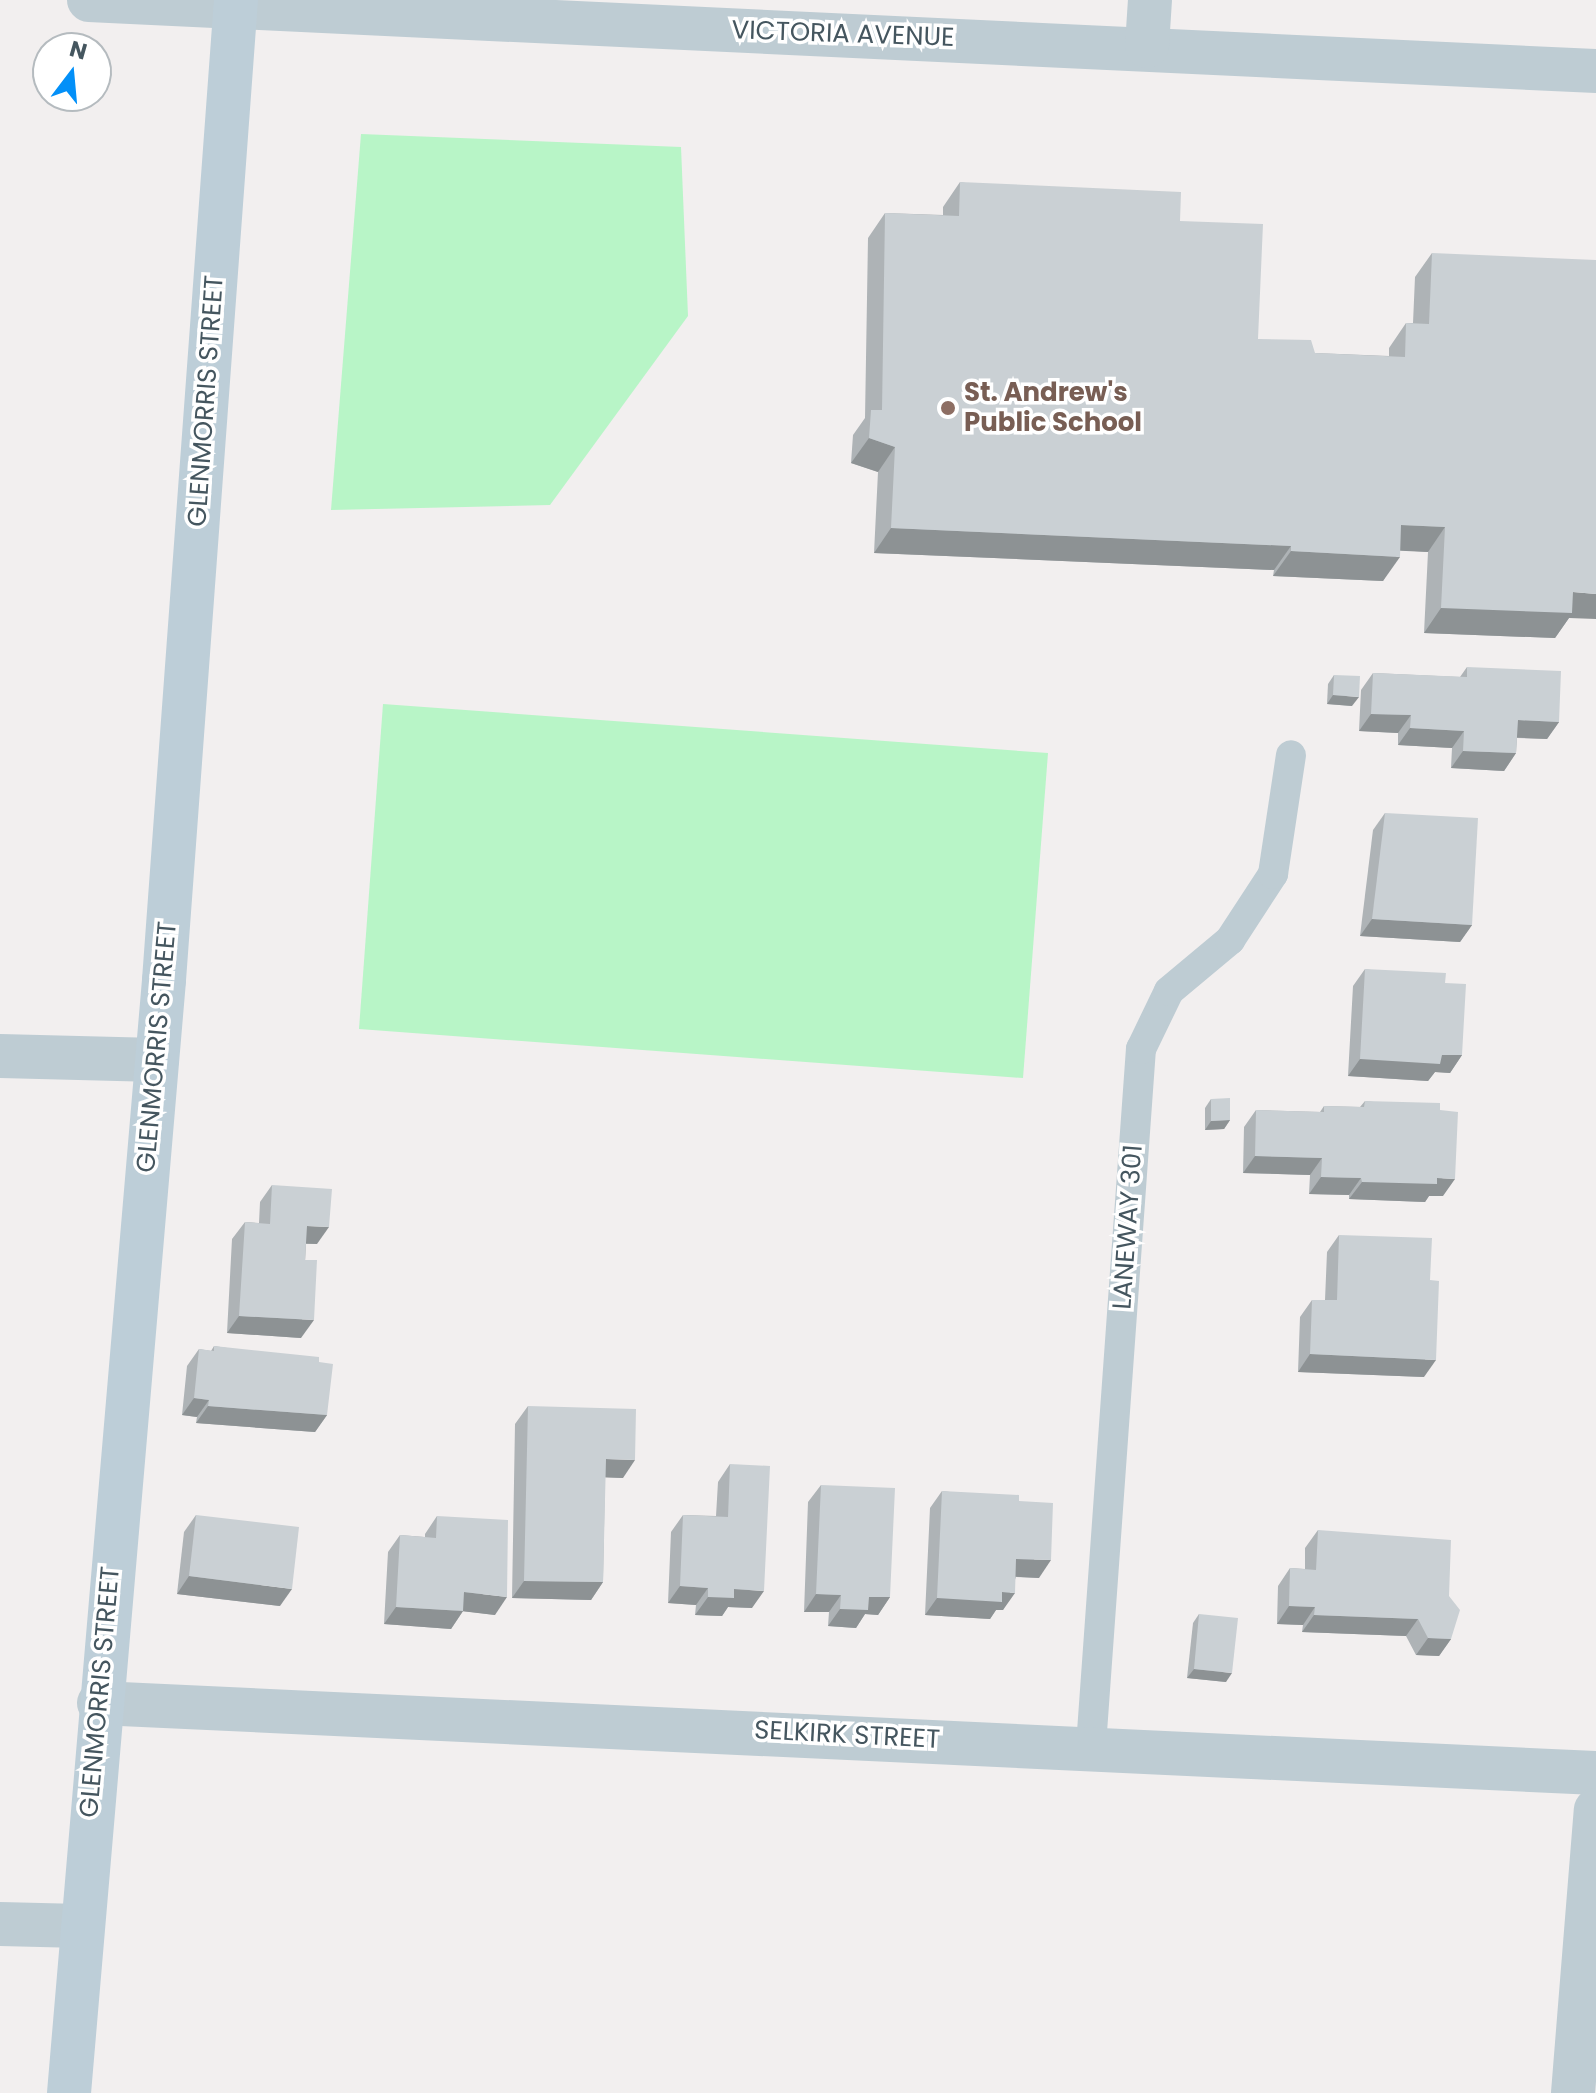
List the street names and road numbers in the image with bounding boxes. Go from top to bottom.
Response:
street label: VICTORIA AVENUE [731,15,955,53]
street label: GLENMORRIS STREET [182,274,230,528]
street label: GLENMORRIS STREET [130,920,184,1174]
street label: LANEWAY 301 [1107,1143,1149,1311]
street label: GLENMORRIS STREET [73,1565,127,1819]
street label: SELKIRK STREET [753,1715,941,1755]

